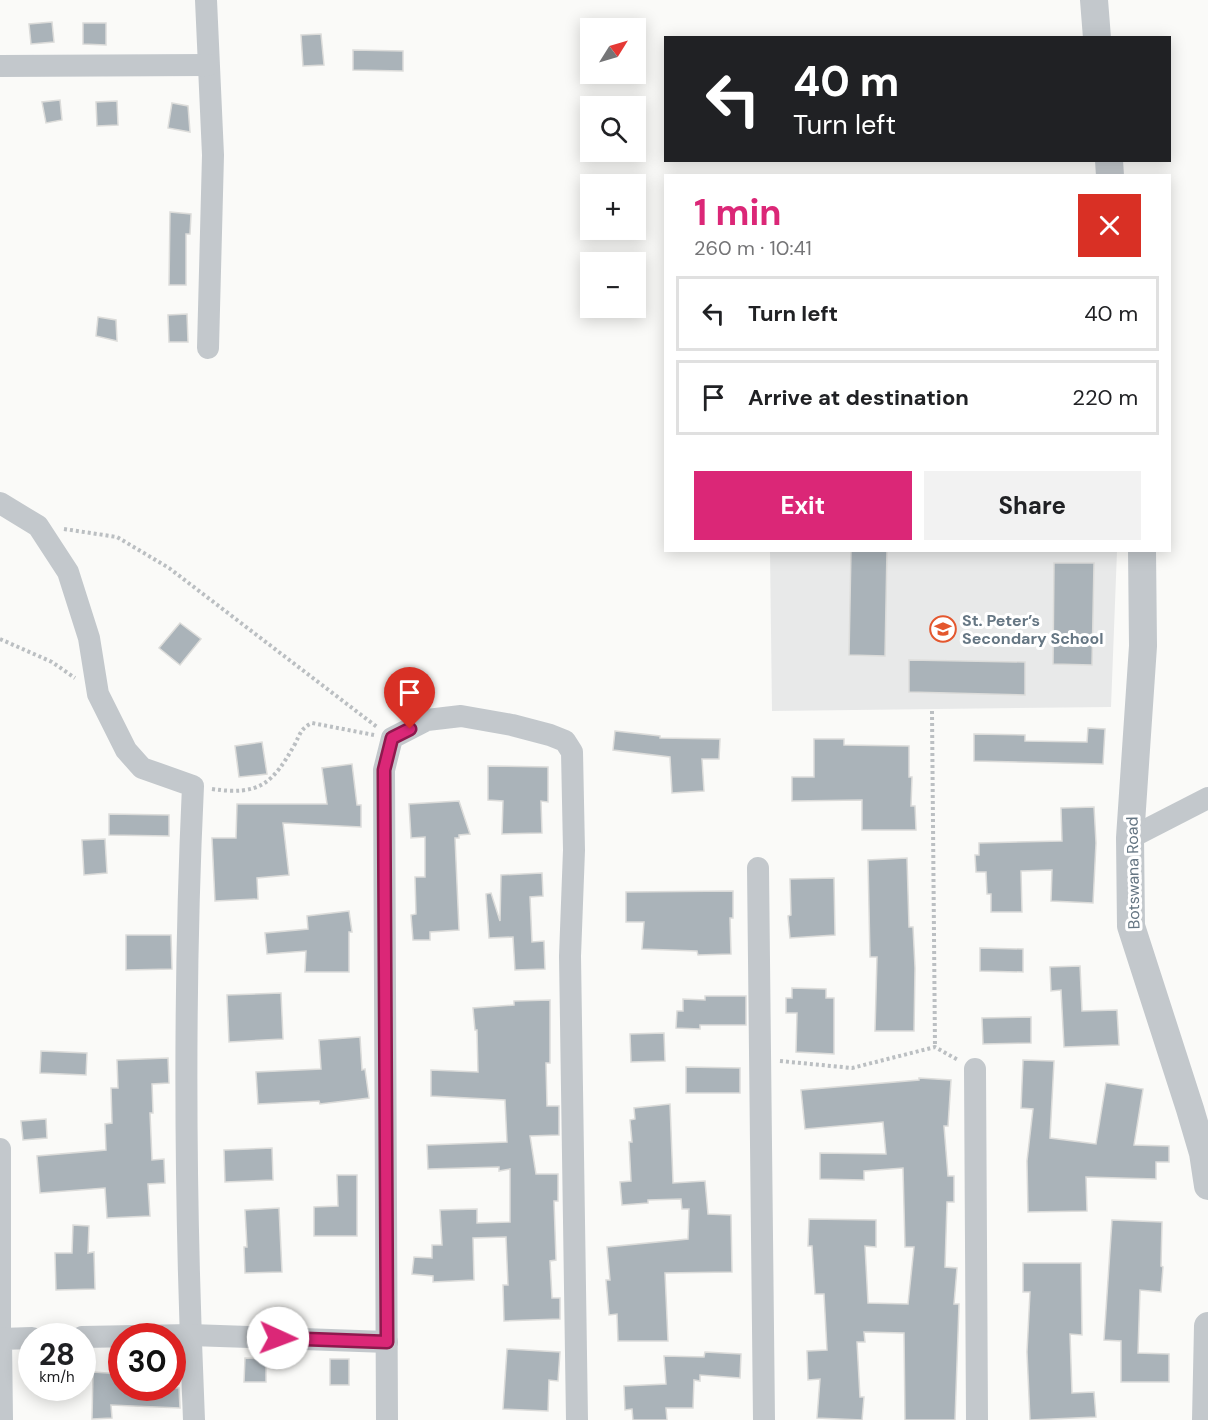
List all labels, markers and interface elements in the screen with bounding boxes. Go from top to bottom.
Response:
north arrow [580,18,646,84]
map controls [580,18,646,318]
text: 40 m [793,54,899,109]
icon: left [694,60,772,138]
button: search [580,96,646,162]
text: Turn left [793,107,896,142]
button: + [580,174,646,240]
text: 1 min [694,189,782,236]
button: close [1078,194,1141,257]
text: 260 m · 10:41 [694,235,812,261]
button: − [580,252,646,318]
icon: left [697,297,730,330]
text: Turn left [748,299,838,328]
text: 40 m [1084,299,1138,328]
icon: arrive [697,381,730,414]
text: Arrive at destination [748,383,969,412]
text: 220 m [1072,383,1138,412]
button: Exit [694,471,912,540]
button: Share [924,471,1141,540]
place label: St. Peter’s Secondary School [962,610,1104,649]
school or university icon: St. Peter’s Secondary School [928,614,958,644]
pin [384,667,435,729]
icon: arrive [393,676,426,709]
street label: Botswana Road [1122,816,1144,930]
position arrow [246,1306,310,1370]
speed limit sign: 30 [108,1323,186,1401]
text: 28 [39,1335,75,1374]
text: km/h [39,1367,75,1387]

